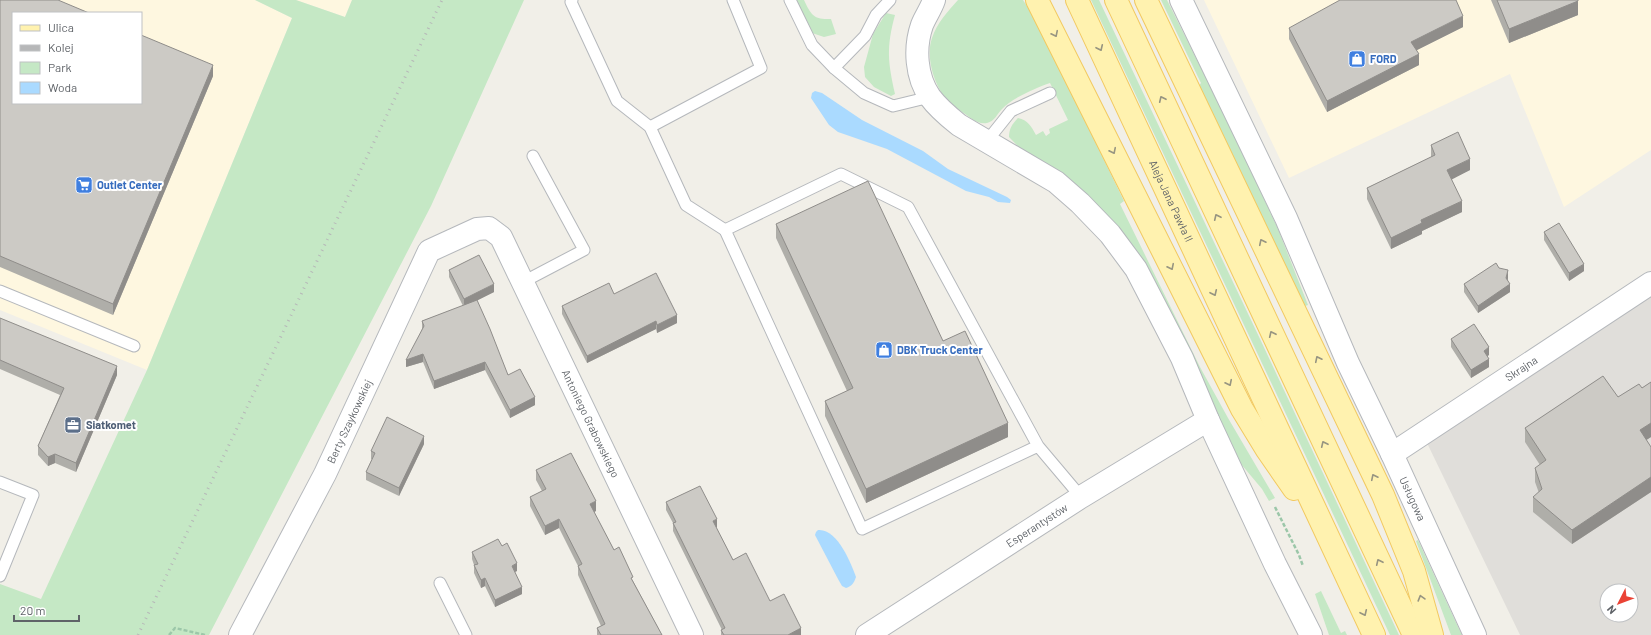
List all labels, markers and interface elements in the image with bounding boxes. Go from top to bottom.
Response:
legend [12,12,142,104]
text: Ulica [48,20,74,34]
one-way arrow [1050,30,1058,38]
text: Kolej [48,40,74,54]
one-way arrow [1095,44,1103,51]
shop icon: FORD [1347,49,1367,69]
place label: FORD [1370,52,1397,65]
text: Park [48,60,72,74]
text: Woda [48,80,77,94]
one-way arrow [1159,95,1167,103]
one-way arrow [1108,146,1116,154]
street label: Aleja Jana Pawła II [1147,158,1196,244]
supermarket icon: Outlet Center [74,175,94,195]
place label: Outlet Center [97,178,163,191]
one-way arrow [1214,213,1222,221]
one-way arrow [1259,239,1267,246]
one-way arrow [1166,263,1174,270]
one-way arrow [1209,288,1217,296]
one-way arrow [1269,331,1277,339]
shop icon: DBK Truck Center [874,340,894,360]
place label: DBK Truck Center [897,343,983,356]
street label: Skrajna [1503,353,1540,383]
one-way arrow [1315,356,1323,364]
street label: Antoniego Grabowskiego [560,367,622,480]
street label: Berty Szaykowskiej [324,377,374,465]
one-way arrow [1224,379,1232,387]
office icon: Siatkomet [63,415,83,435]
place label: Siatkomet [86,418,136,431]
one-way arrow [1321,441,1329,449]
one-way arrow [1371,473,1379,481]
street label: Usługowa [1397,474,1429,523]
street label: Esperantystów [1003,500,1070,550]
one-way arrow [1376,558,1384,566]
north arrow [1599,583,1639,623]
one-way arrow [1418,594,1426,601]
scale bar [14,597,79,623]
text: 20 m [20,603,46,617]
text: N [1604,603,1618,617]
one-way arrow [1359,609,1367,617]

